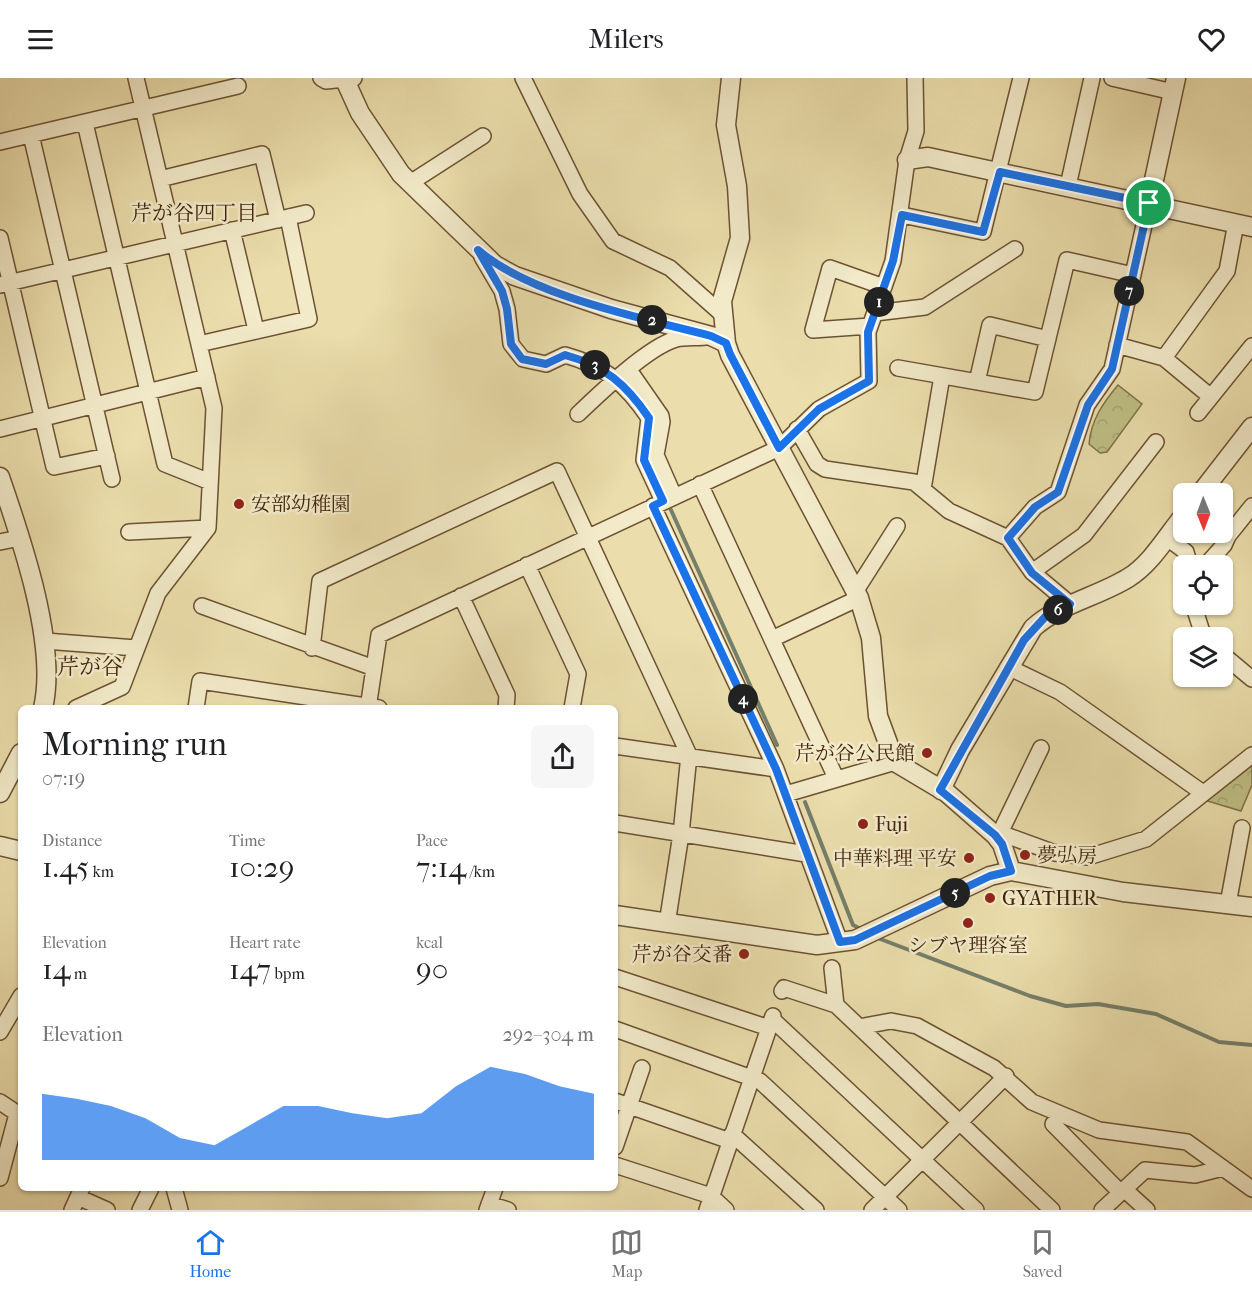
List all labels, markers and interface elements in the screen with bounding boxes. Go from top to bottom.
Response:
icon: menu [24,23,57,56]
text: Milers [589,23,663,55]
icon: heart [1195,23,1228,56]
pin [1123,177,1174,228]
icon: arrive [1132,186,1165,219]
district label: 芹が谷四丁目 [131,201,257,225]
pin: 7 [1114,276,1144,306]
text: 7 [1125,281,1133,300]
pin: 1 [864,287,894,317]
text: 1 [876,292,882,311]
pin: 2 [637,305,667,335]
text: 2 [648,310,656,329]
pin: 3 [580,350,610,380]
text: 3 [592,355,598,374]
north arrow [1173,483,1233,543]
map controls [1173,483,1233,687]
place label: 安部幼稚園 [251,493,351,516]
marker: 安部幼稚園 [232,497,246,511]
button: locate [1173,555,1233,615]
pin: 6 [1043,595,1073,625]
text: 6 [1054,600,1062,619]
button: layers [1173,627,1233,687]
district label: 芹が谷 [57,654,123,680]
pin: 4 [728,684,758,714]
text: 4 [738,689,748,708]
text: Morning run [42,725,227,764]
button: share [531,725,594,788]
place label: 芹が谷公民館 [795,742,915,765]
marker: 芹が谷公民館 [920,746,934,760]
text: 07:19 [42,767,85,790]
place label: Fuji [875,813,908,836]
marker: Fuji [856,817,870,831]
text: Distance [42,831,102,850]
text: Time [229,831,265,850]
text: Pace [416,831,448,850]
place label: 夢弘房 [1037,844,1097,867]
place label: 中華料理 平安 [833,847,957,870]
marker: 夢弘房 [1018,848,1032,862]
text: 1.45 [42,850,89,885]
text: 10:29 [229,850,295,885]
text: 7:14 [416,850,466,885]
marker: 中華料理 平安 [962,851,976,865]
text: km [89,862,114,881]
text: /km [466,862,495,881]
pin: 5 [940,878,970,908]
text: 5 [952,883,958,902]
place label: GYATHER [1002,887,1099,910]
marker: GYATHER [983,891,997,905]
marker: シブヤ理容室 [961,916,975,930]
text: Elevation [42,933,107,952]
text: Heart rate [229,933,301,952]
text: kcal [416,933,443,952]
place label: シブヤ理容室 [908,934,1028,957]
place label: 芹が谷交番 [632,943,732,966]
marker: 芹が谷交番 [737,947,751,961]
text: 14 [42,952,70,987]
text: 147 [229,952,271,987]
text: 90 [416,952,448,987]
text: m [70,964,87,983]
text: bpm [271,964,305,983]
text: Elevation [42,1023,123,1046]
text: 292–304 m [502,1023,594,1046]
tab: Home [190,1226,231,1281]
tab: Map [610,1226,643,1281]
tab: Saved [1023,1226,1062,1281]

